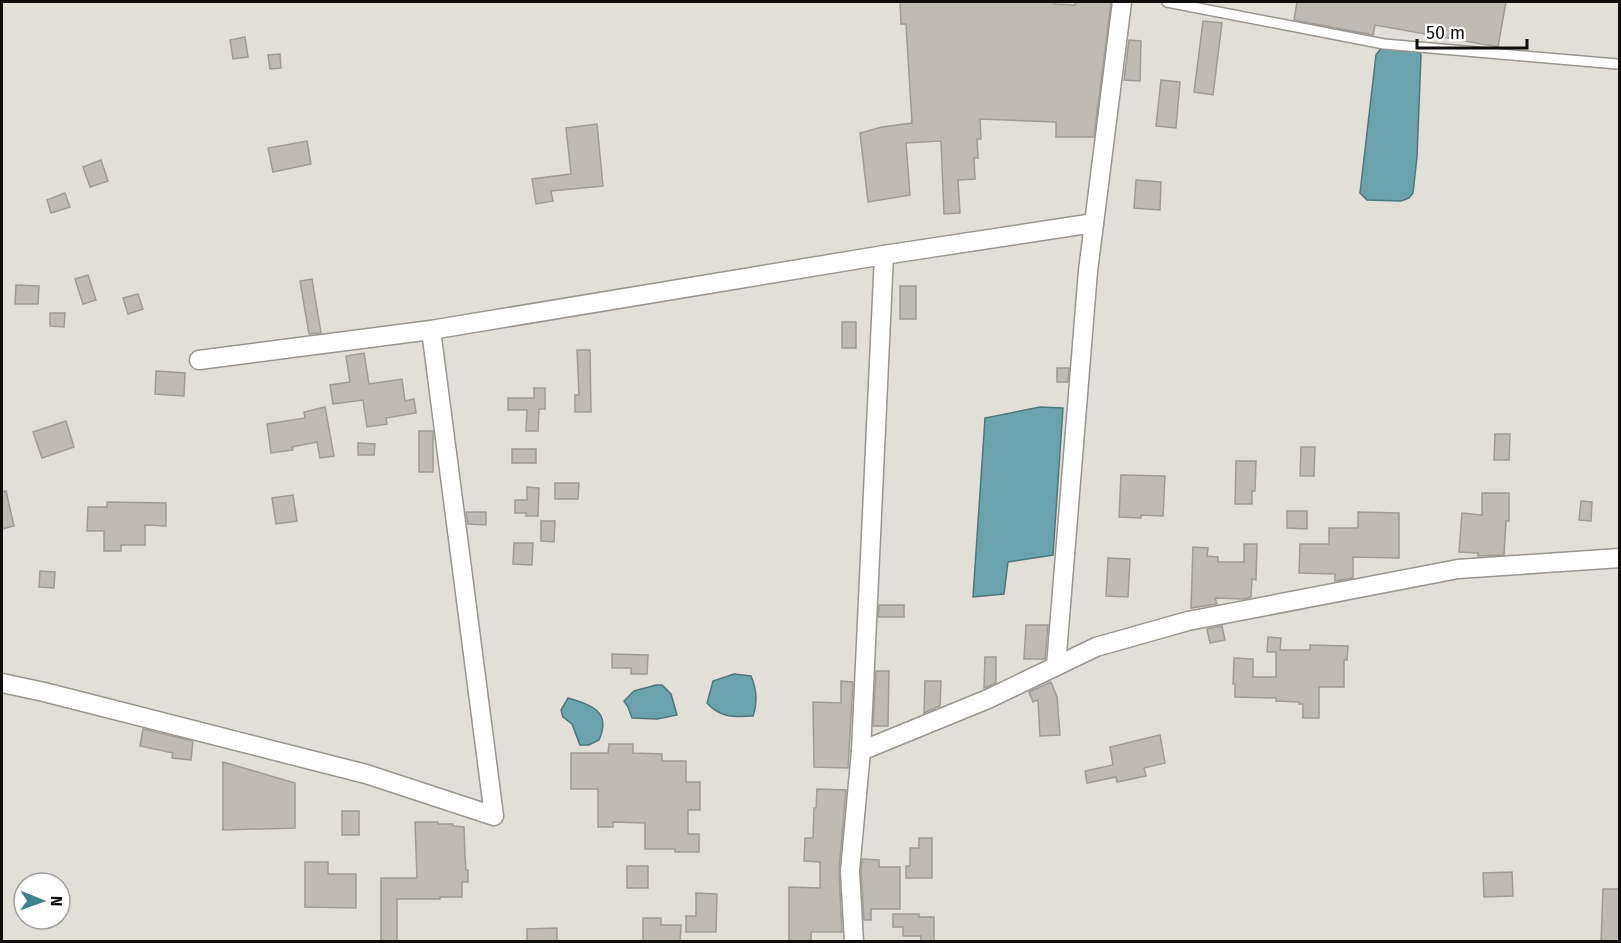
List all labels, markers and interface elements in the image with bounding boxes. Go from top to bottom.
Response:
scale bar [1417,12,1526,50]
text: 50 m [1426,22,1465,44]
north arrow [12,871,72,931]
text: N [47,896,66,907]

